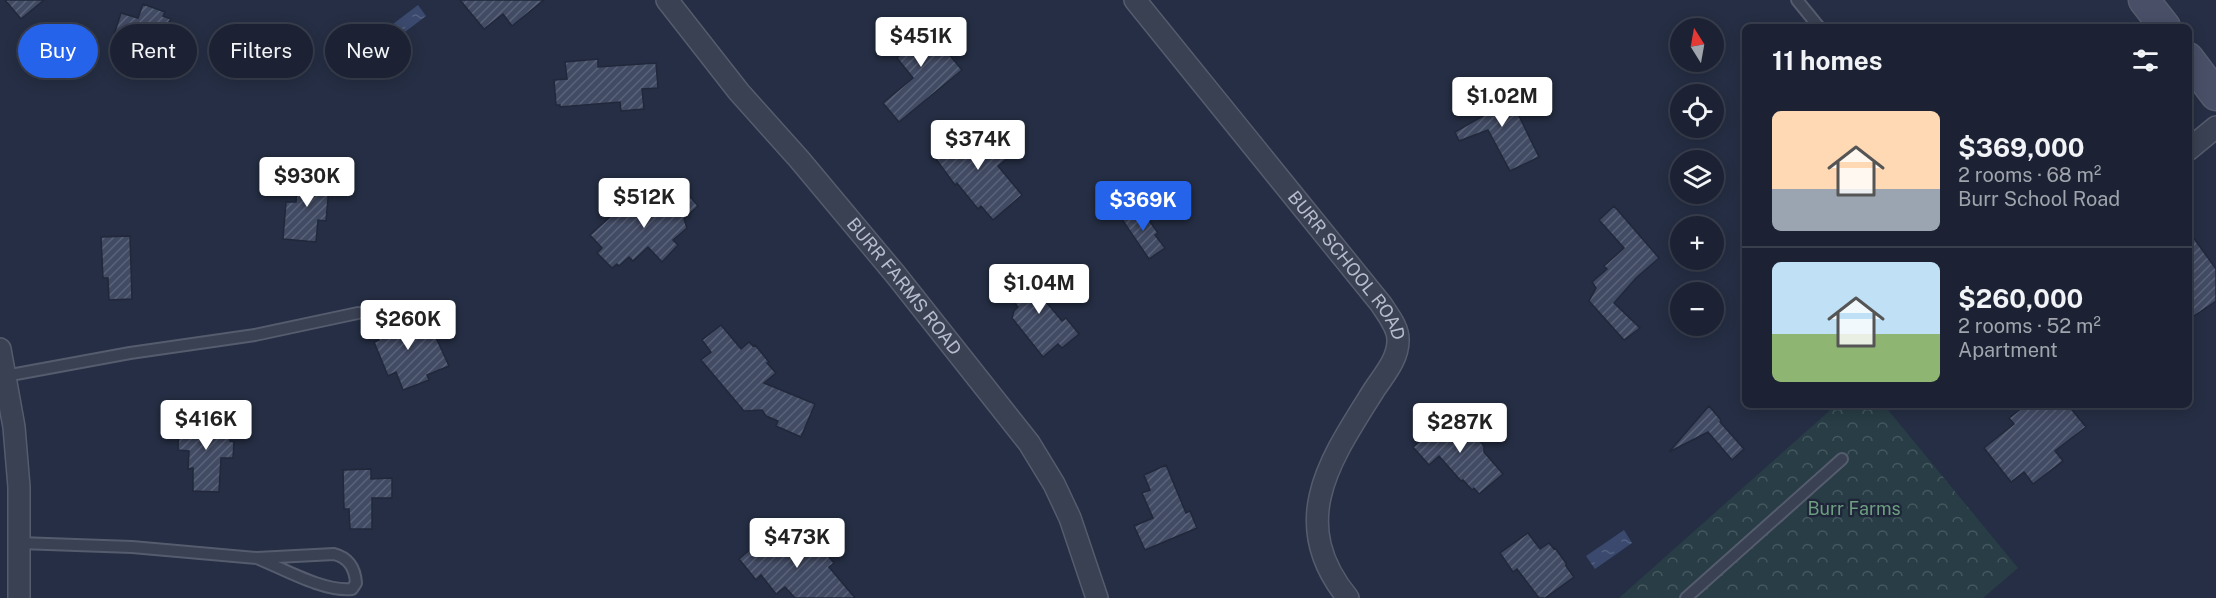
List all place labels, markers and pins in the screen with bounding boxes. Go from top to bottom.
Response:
pin: $451K [879,17,963,68]
pin: $1.02M [1453,77,1551,128]
pin: $374K [936,120,1020,171]
pin: $930K [265,157,349,208]
pin: $512K [602,178,686,229]
pin: $369K [1101,181,1185,232]
pin: $1.04M [990,264,1088,315]
pin: $260K [366,300,450,351]
pin: $416K [164,400,248,451]
pin: $287K [1418,403,1502,454]
pin: $473K [755,518,839,569]

